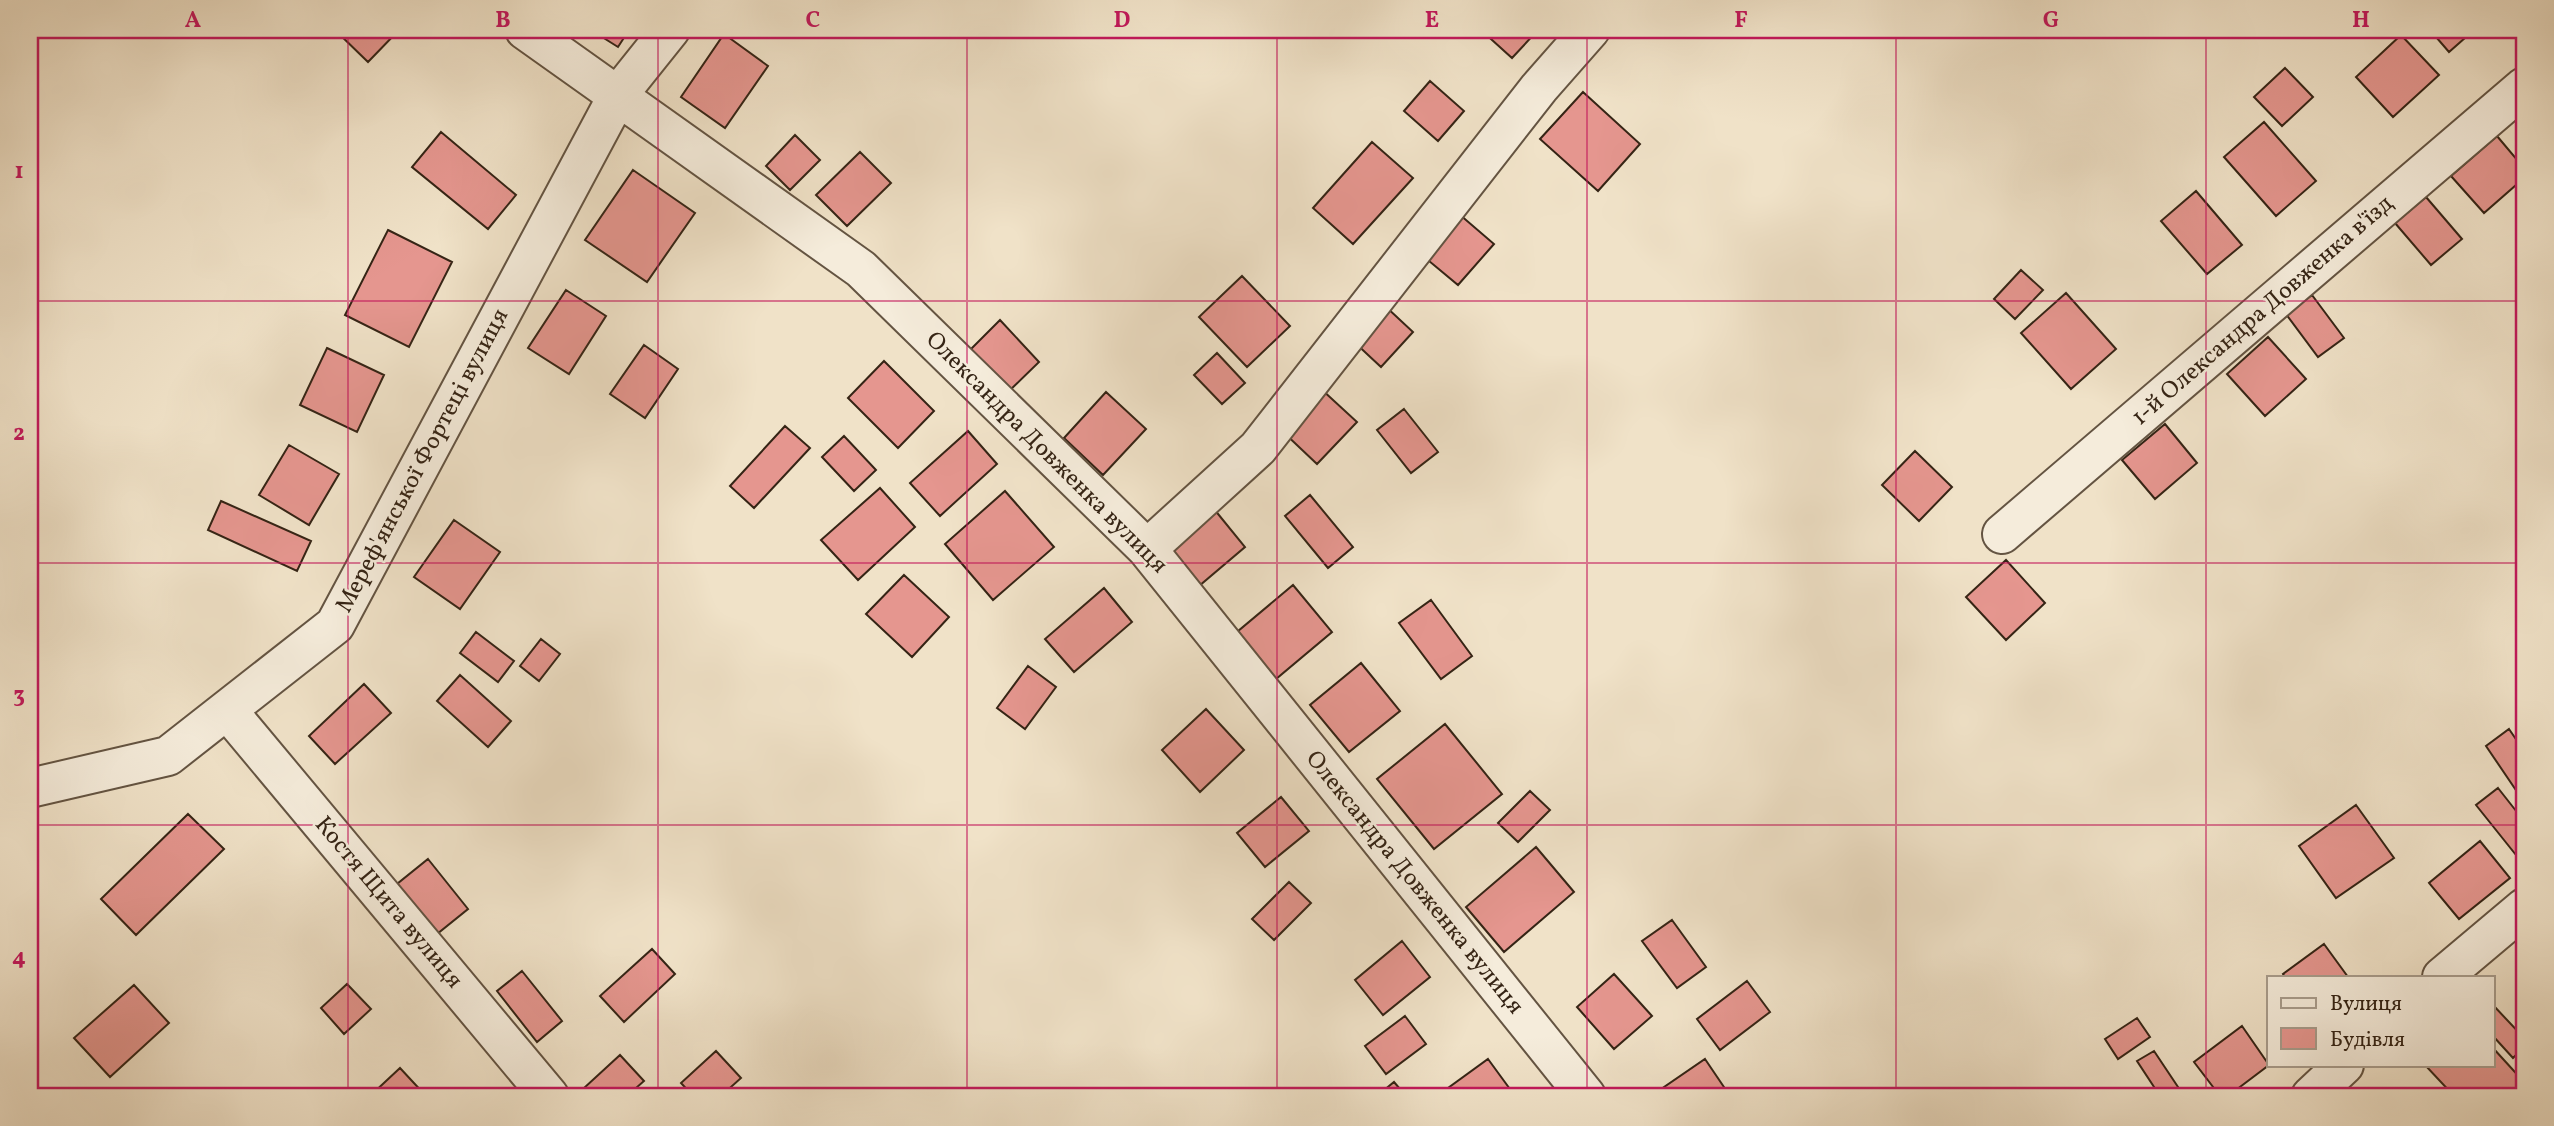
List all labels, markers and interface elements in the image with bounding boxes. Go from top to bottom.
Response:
text: A [185,5,201,37]
text: B [495,5,511,37]
text: C [806,5,820,37]
text: D [1114,5,1131,37]
text: E [1425,5,1439,37]
text: F [1734,5,1748,37]
text: G [2043,5,2059,37]
text: H [2352,5,2370,37]
text: 1 [14,156,24,188]
street label: 1-й Олександра Довженка в'їзд [2125,187,2402,434]
street label: Мереф'янської Фортеці вулиця [328,303,518,619]
street label: Олександра Довженка вулиця [917,324,1175,582]
text: 2 [13,418,25,450]
text: 3 [13,680,25,712]
street label: Олександра Довженка вулиця [1297,744,1531,1022]
street label: Костя Щита вулиця [306,810,470,996]
text: 4 [12,942,26,974]
legend [2267,976,2494,1066]
text: Вулиця [2330,990,2402,1019]
text: Будівля [2330,1026,2405,1055]

